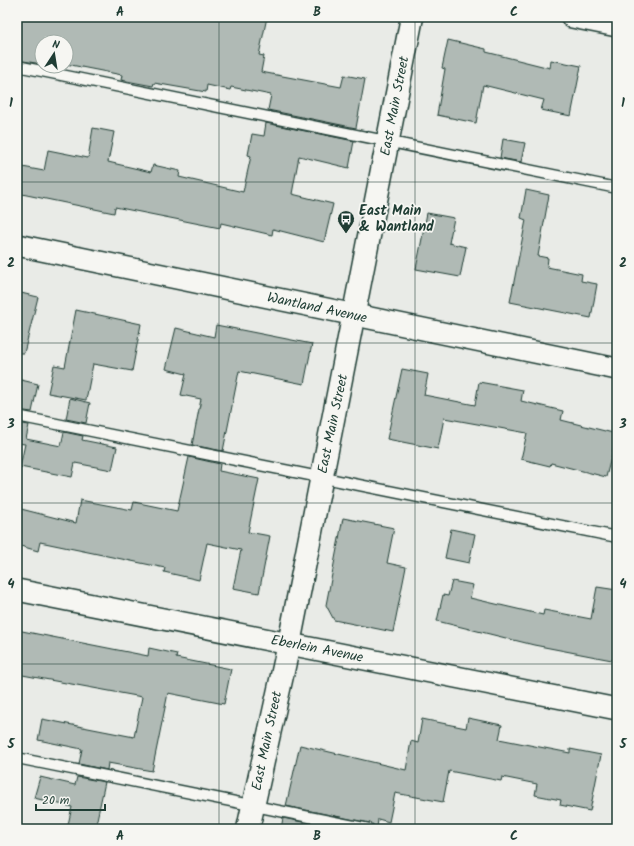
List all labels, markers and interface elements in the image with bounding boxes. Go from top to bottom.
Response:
text: A [116,2,124,23]
text: B [313,2,321,23]
text: C [510,2,518,23]
north arrow [34,34,74,74]
text: N [51,36,61,55]
street label: East Main Street [375,54,416,158]
text: 1 [9,93,13,114]
text: 1 [621,93,625,114]
place label: East Main & Wantland [359,200,434,238]
bus stop icon: East Main & Wantland [336,209,356,234]
text: 2 [7,253,15,274]
text: 2 [619,253,627,274]
street label: Wantland Avenue [265,287,370,329]
street label: East Main Street [312,372,354,476]
text: 3 [6,414,15,435]
text: 3 [618,414,627,435]
text: 4 [7,574,15,595]
text: 4 [619,574,627,595]
street label: Eberlein Avenue [269,629,366,669]
street label: East Main Street [246,689,288,793]
text: 5 [7,734,16,755]
text: 5 [619,734,628,755]
scale bar [36,786,105,812]
text: 20 m [42,791,70,810]
text: A [116,826,124,846]
text: B [313,826,321,846]
text: C [510,826,518,846]

